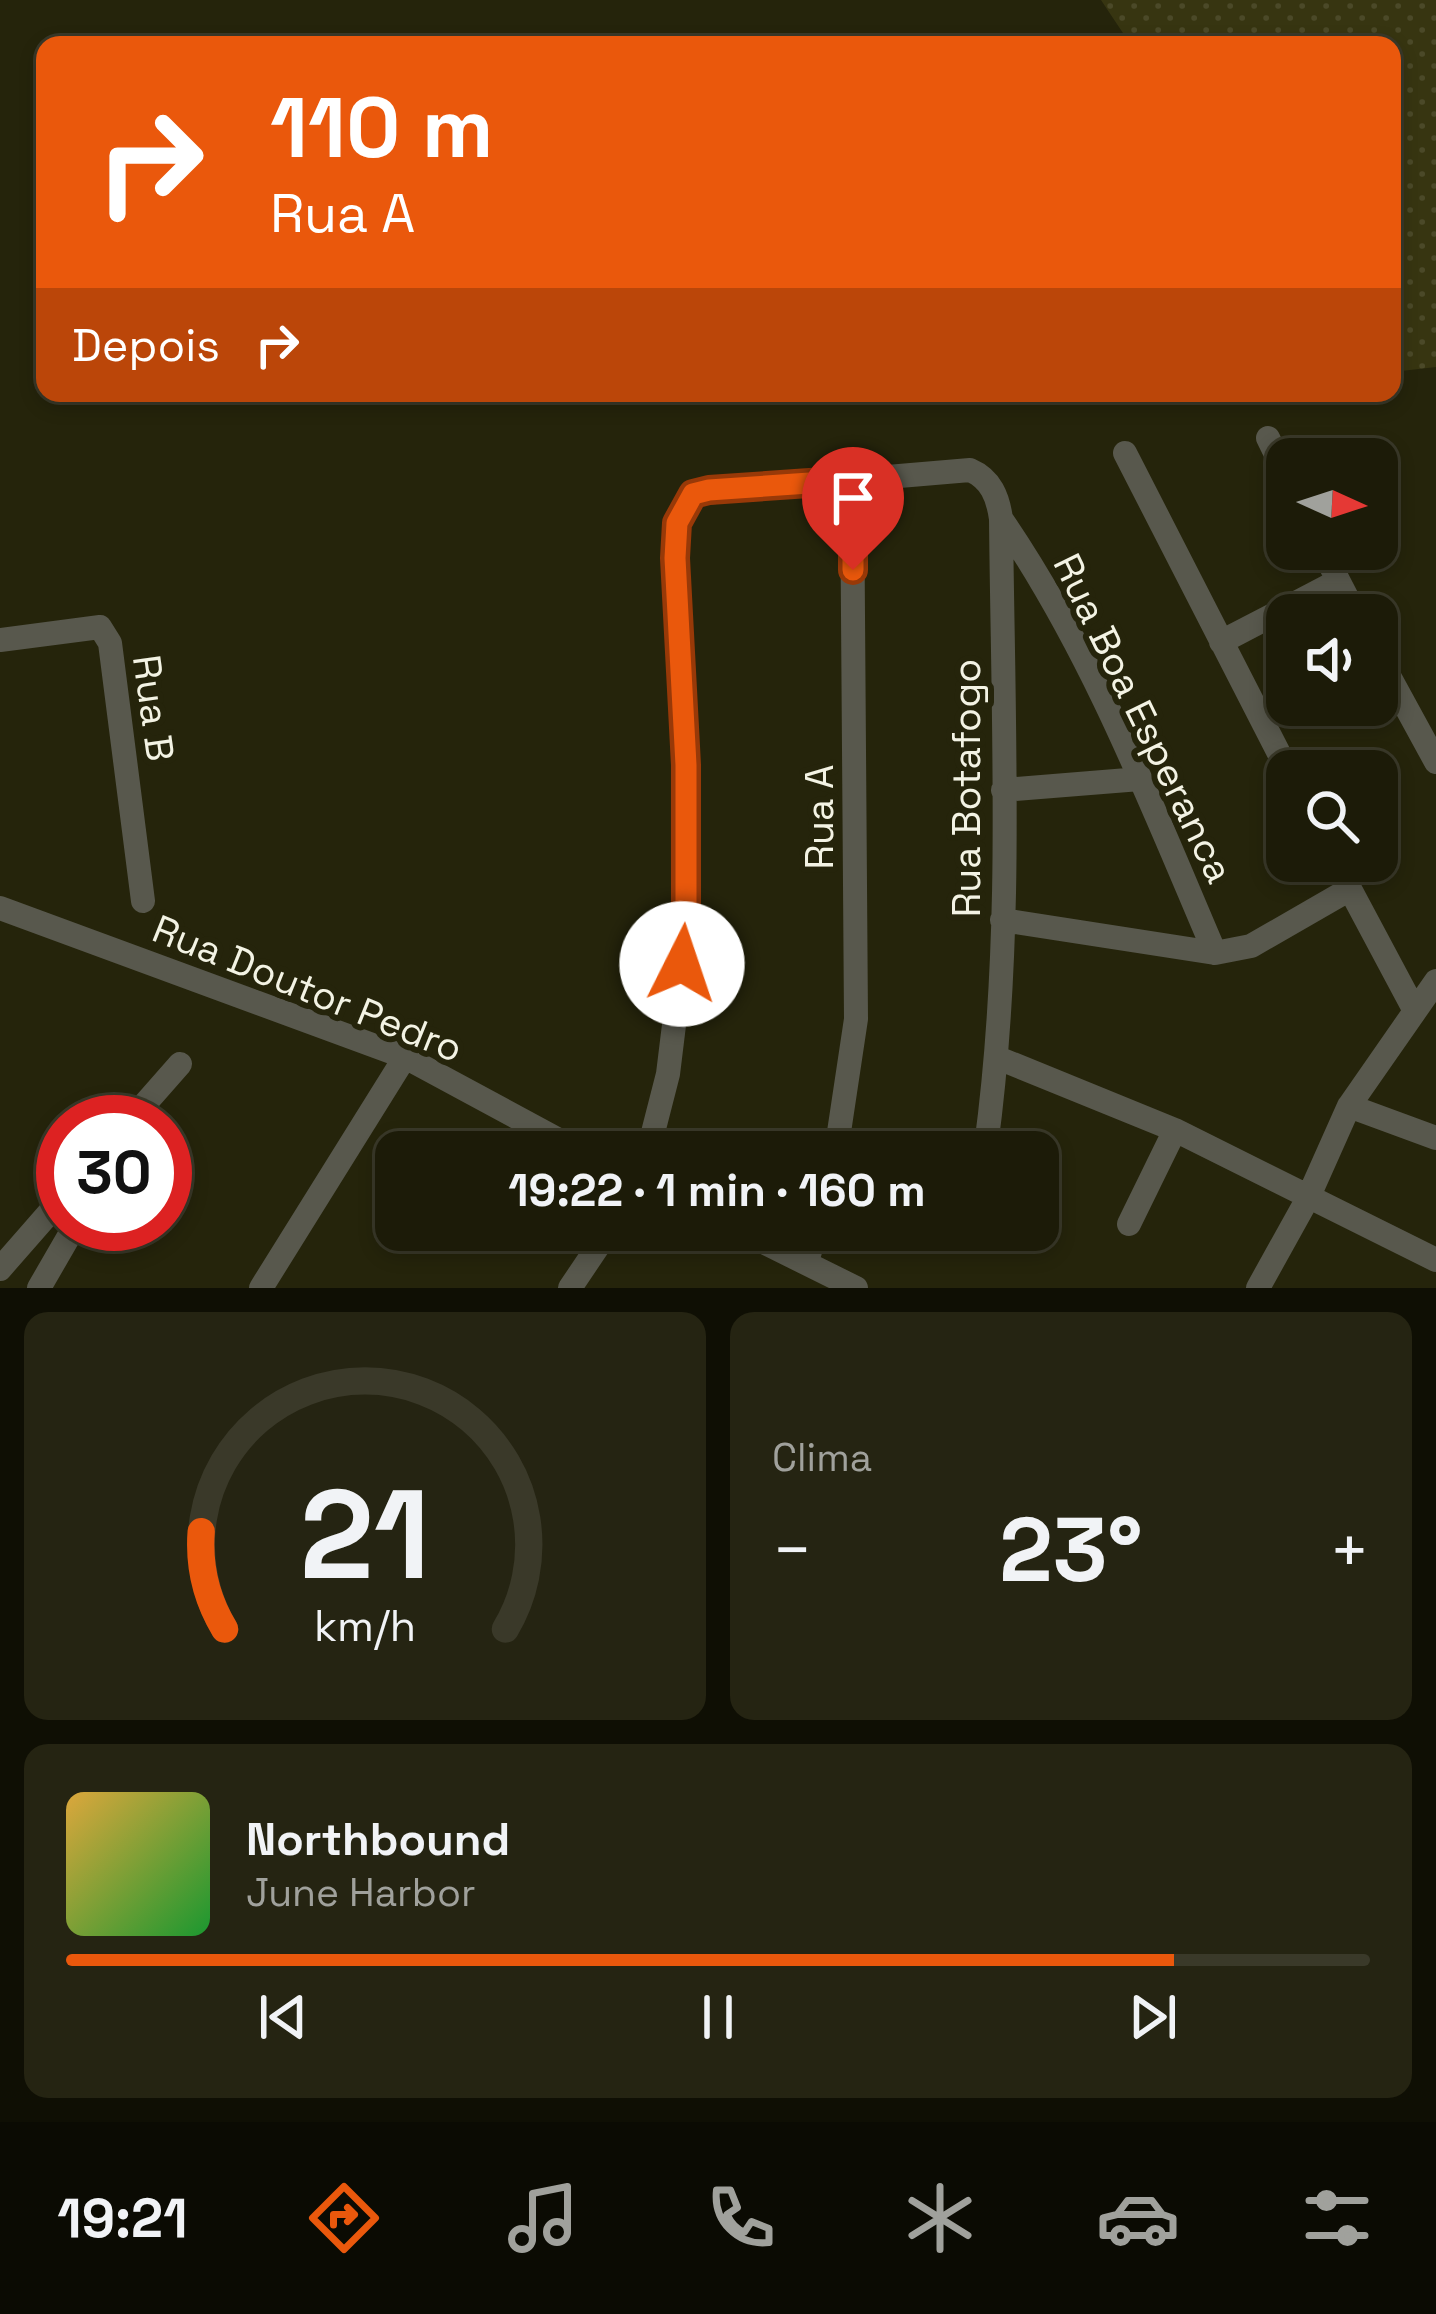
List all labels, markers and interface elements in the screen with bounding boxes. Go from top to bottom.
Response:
text: 110 m [270,74,493,182]
icon: right [72,84,228,240]
text: Rua A [270,179,415,248]
icon: right [244,312,310,378]
text: Depois [72,317,220,374]
north arrow [1266,438,1398,570]
map controls [1266,438,1398,882]
pin [802,447,904,570]
icon: arrive [820,465,886,531]
street label: Rua Boa Esperanca [1043,546,1244,891]
button: sound [1266,594,1398,726]
street label: Rua B [122,652,185,764]
street label: Rua Botafogo [942,659,991,917]
button: search [1266,750,1398,882]
street label: Rua A [795,765,844,869]
position arrow [619,901,745,1027]
street label: Rua Doutor Pedro [146,904,470,1073]
speed limit sign: 30 [36,1095,192,1251]
text: 19:22 · 1 min · 160 m [508,1162,926,1219]
text: Clima [772,1433,872,1482]
text: 21 [300,1455,430,1614]
text: 23° [999,1492,1143,1607]
text: − [772,1508,813,1592]
text: + [1329,1508,1370,1592]
text: km/h [314,1599,416,1654]
text: Northbound [246,1811,510,1868]
text: June Harbor [246,1868,476,1917]
icon: previous [250,1984,316,2050]
icon: pause [685,1984,751,2050]
icon: next [1120,1984,1186,2050]
icon: directions [302,2176,386,2260]
icon: music [501,2176,585,2260]
icon: phone [699,2176,783,2260]
icon: climate [898,2176,982,2260]
icon: car [1096,2176,1180,2260]
icon: filters [1295,2176,1379,2260]
text: 19:21 [57,2184,188,2253]

